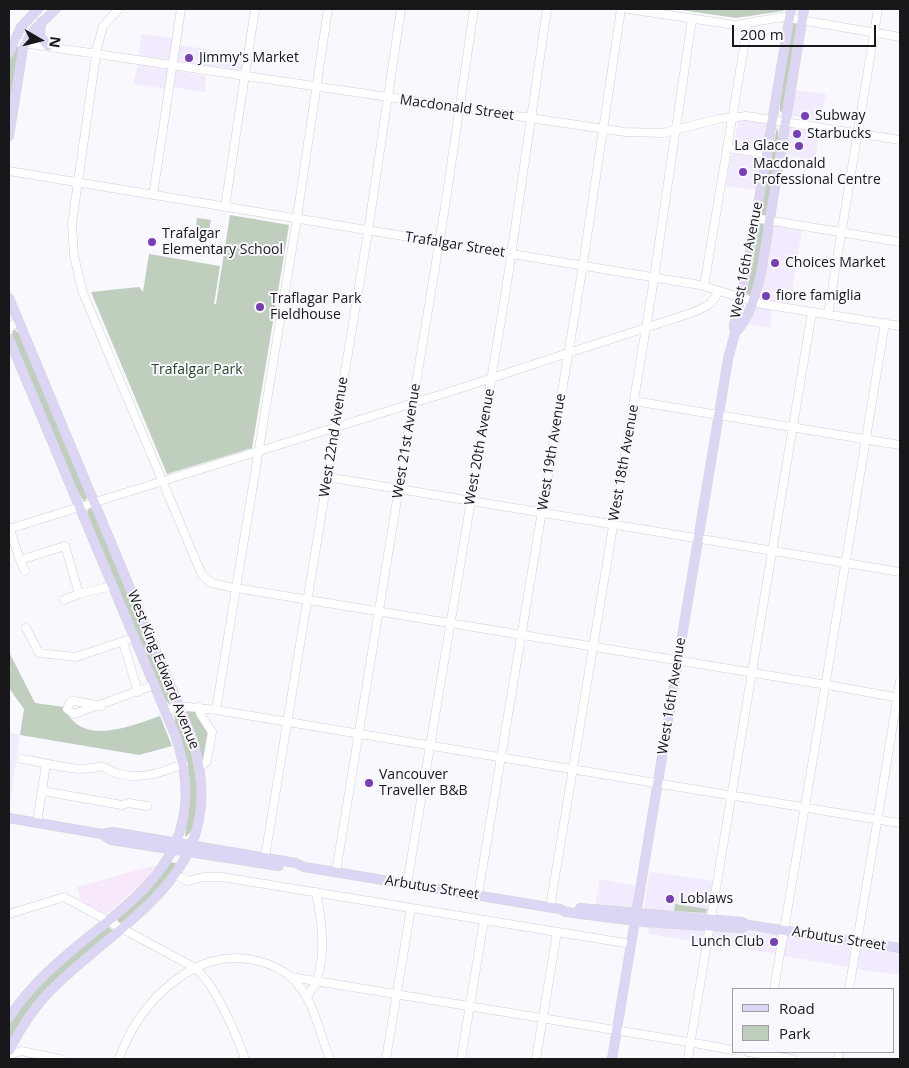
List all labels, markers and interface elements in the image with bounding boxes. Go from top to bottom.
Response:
north arrow [15,15,65,65]
scale bar [734,15,878,47]
text: 200 m [740,24,784,44]
text: N [45,35,66,49]
place label: Jimmy's Market [199,50,299,66]
marker: Jimmy's Market [183,52,195,64]
street label: Macdonald Street [399,92,515,124]
place label: Subway [815,108,865,124]
marker: Subway [799,110,811,122]
place label: Starbucks [807,126,871,142]
marker: Starbucks [791,128,803,140]
place label: La Glace [734,138,789,154]
marker: La Glace [793,140,805,152]
place label: Macdonald Professional Centre [753,156,881,188]
marker: Macdonald Professional Centre [737,166,749,178]
street label: West 16th Avenue [727,200,767,320]
place label: Trafalgar Elementary School [162,226,283,258]
street label: Trafalgar Street [404,229,506,261]
marker: Trafalgar Elementary School [146,236,158,248]
place label: Choices Market [785,255,886,271]
marker: Choices Market [769,257,781,269]
place label: fiore famiglia [776,288,861,304]
marker: fiore famiglia [760,290,772,302]
place label: Traflagar Park Fieldhouse [270,291,361,324]
marker: Traflagar Park Fieldhouse [254,301,266,313]
park label: Trafalgar Park [151,362,243,378]
street label: West 22nd Avenue [316,376,352,498]
street label: West 21st Avenue [390,382,424,500]
street label: West 20th Avenue [461,387,499,507]
street label: West 19th Avenue [534,392,570,512]
street label: West 18th Avenue [605,403,643,523]
street label: West King Edward Avenue [123,588,203,752]
street label: West 16th Avenue [654,636,690,756]
place label: Vancouver Traveller B&B [379,767,468,800]
marker: Vancouver Traveller B&B [363,777,375,789]
street label: Arbutus Street [384,872,480,904]
place label: Loblaws [680,891,733,907]
marker: Loblaws [664,893,676,905]
street label: Arbutus Street [791,923,887,955]
place label: Lunch Club [691,934,764,950]
marker: Lunch Club [768,936,780,948]
legend [732,988,894,1053]
text: Road [779,998,815,1018]
text: Park [779,1023,810,1043]

